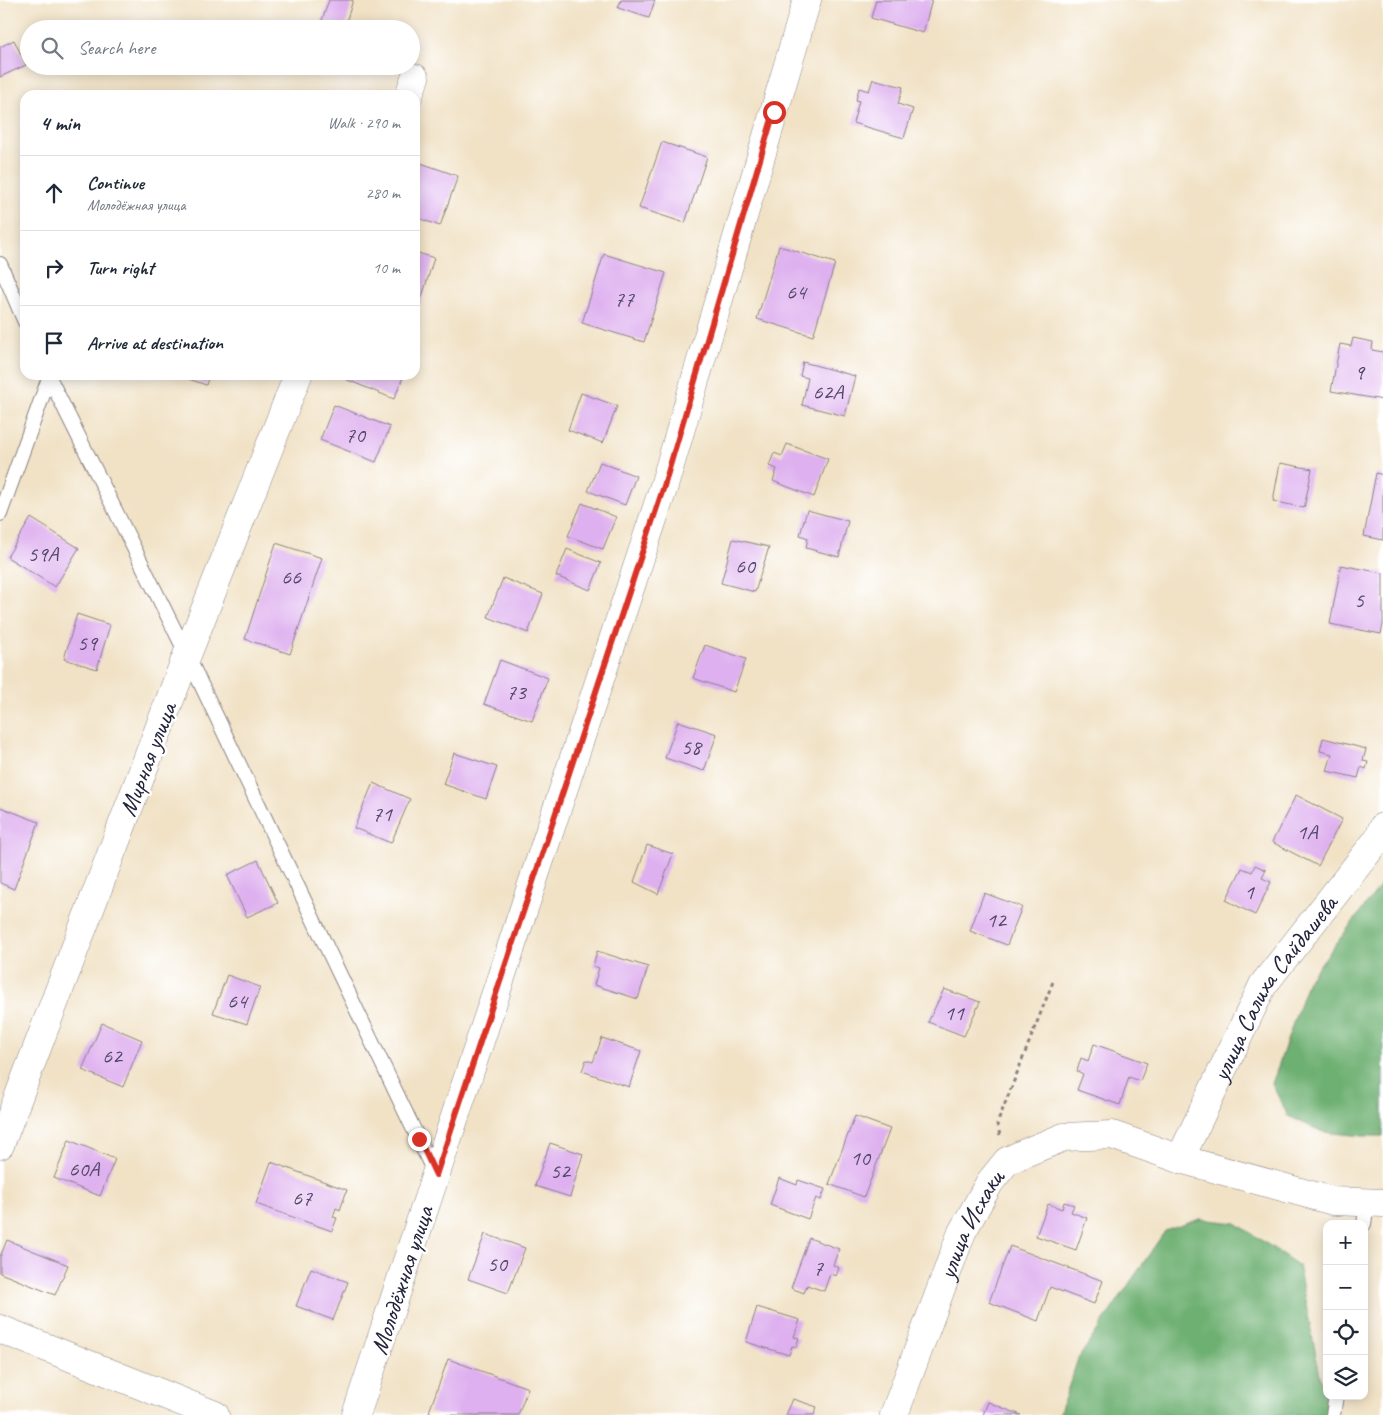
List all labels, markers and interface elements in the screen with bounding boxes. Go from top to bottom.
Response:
search box [20,20,420,75]
icon: search [38,34,66,62]
text: Search here [78,36,155,60]
route start [763,101,786,124]
text: 4 min [40,110,80,136]
text: Walk · 290 m [328,113,400,133]
text: Continue [87,171,144,195]
icon: ahead [40,179,68,207]
text: 280 m [366,183,400,203]
text: Молодёжная улица [87,195,186,215]
icon: right [40,254,68,282]
text: Turn right [87,256,154,280]
text: 10 m [373,258,400,278]
house number: 64 [786,278,808,306]
house number: 77 [614,285,635,313]
icon: arrive [40,329,68,357]
text: Arrive at destination [87,331,223,355]
house number: 9 [1354,358,1366,386]
house number: 62А [813,378,844,406]
house number: 70 [345,421,367,449]
house number: 59А [28,540,59,568]
house number: 60 [735,552,757,580]
house number: 66 [281,563,302,591]
house number: 5 [1354,586,1365,614]
house number: 59 [77,629,99,657]
house number: 73 [506,678,528,706]
street label: Мирная улица [112,695,185,821]
house number: 58 [681,733,703,761]
house number: 71 [372,800,393,828]
house number: 1А [1297,818,1318,846]
house number: 1 [1244,878,1255,906]
street label: улица Салиха Сайдашева [1204,887,1346,1088]
house number: 12 [986,906,1008,934]
house number: 64 [227,987,249,1015]
house number: 11 [944,999,965,1027]
house number: 62 [102,1042,124,1070]
route end [408,1128,431,1151]
house number: 10 [850,1144,872,1172]
house number: 60А [69,1155,100,1183]
house number: 52 [550,1157,572,1185]
street label: улица Исхаки [930,1161,1013,1285]
house number: 67 [292,1184,313,1212]
street label: Молодёжная улица [363,1200,442,1359]
map controls [1323,1220,1368,1400]
button: + [1323,1220,1368,1265]
house number: 50 [487,1250,509,1278]
house number: 7 [813,1254,824,1282]
button: − [1323,1265,1368,1310]
button: locate [1323,1310,1368,1355]
button: layers [1323,1355,1368,1400]

